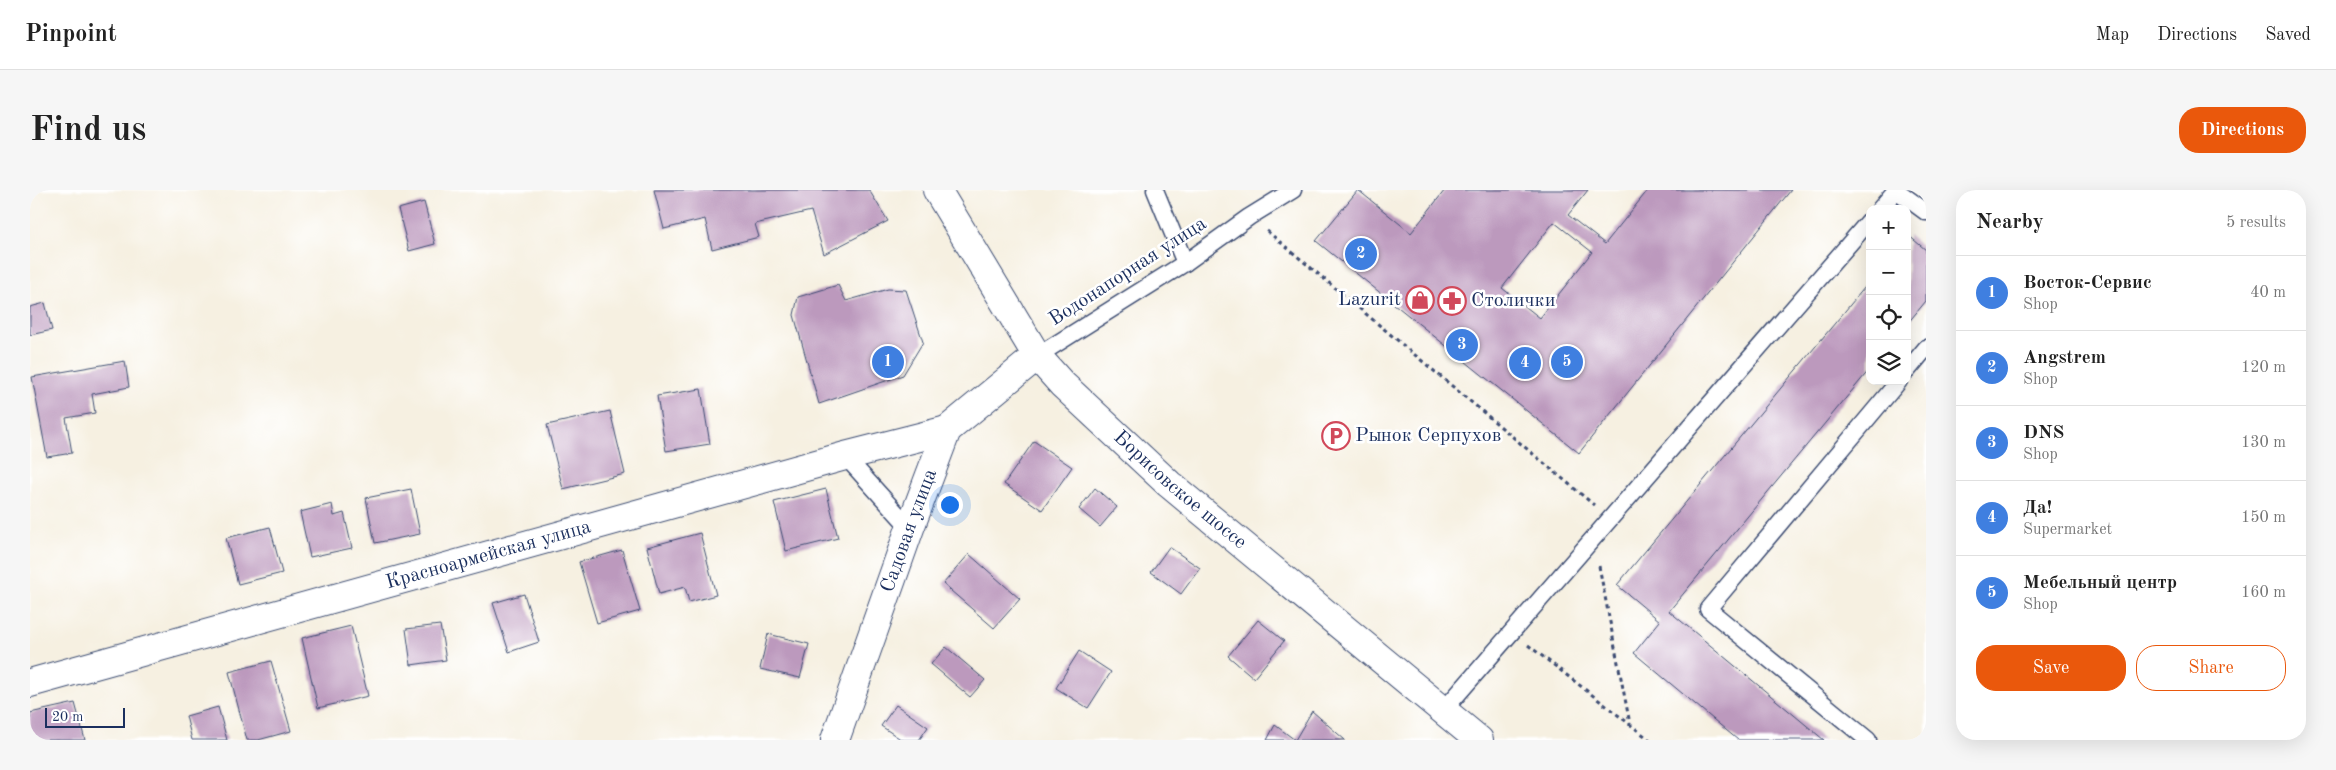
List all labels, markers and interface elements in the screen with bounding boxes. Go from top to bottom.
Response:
text: Pinpoint [25,23,117,47]
text: Map [2096,26,2129,44]
text: Directions [2157,26,2237,44]
text: Saved [2265,26,2311,44]
button: Directions [2179,107,2306,153]
text: Find us [30,113,146,148]
map controls [1866,205,1911,385]
button: + [1866,205,1911,250]
text: Nearby [1976,212,2044,233]
street label: Водонапорная улица [1046,214,1210,330]
text: 5 results [2226,215,2286,231]
pin: 2 [1345,235,1377,273]
button: − [1866,250,1911,295]
text: Восток-Сервис [2023,274,2152,293]
shop icon: Lazurit [1405,285,1435,315]
text: 1 [1987,285,1997,301]
text: 40 m [2250,285,2286,301]
pharmacy icon: Столички [1437,286,1467,316]
place label: Lazurit [1338,290,1401,310]
place label: Столички [1471,291,1555,311]
button: locate [1866,295,1911,340]
text: Shop [2023,297,2058,313]
pin: 3 [1446,326,1478,364]
button: layers [1866,340,1911,385]
pin: 1 [872,343,904,381]
pin: 5 [1551,343,1583,381]
pin: 4 [1509,344,1541,382]
text: Angstrem [2023,349,2106,368]
text: 2 [1987,360,1997,376]
text: 120 m [2241,360,2286,376]
text: Shop [2023,372,2058,388]
parking icon: Рынок Серпухов [1321,421,1351,451]
text: DNS [2023,424,2064,443]
place label: Рынок Серпухов [1355,426,1501,446]
street label: Борисовское шоссе [1109,427,1250,553]
text: 3 [1987,435,1997,451]
text: 130 m [2241,435,2286,451]
text: Shop [2023,447,2058,463]
street label: Садовая улица [878,466,941,595]
your location [937,492,963,518]
text: Да! [2023,499,2052,518]
text: 4 [1987,510,1997,526]
text: 150 m [2241,510,2286,526]
street label: Красноармейская улица [384,517,594,593]
text: Supermarket [2023,522,2112,538]
text: Мебельный центр [2023,574,2177,593]
text: 5 [1987,585,1997,601]
text: 160 m [2241,585,2286,601]
text: Shop [2023,597,2058,613]
button: Save [1976,645,2126,691]
button: Share [2136,645,2286,691]
scale bar [45,705,125,728]
text: 20 m [52,710,83,724]

